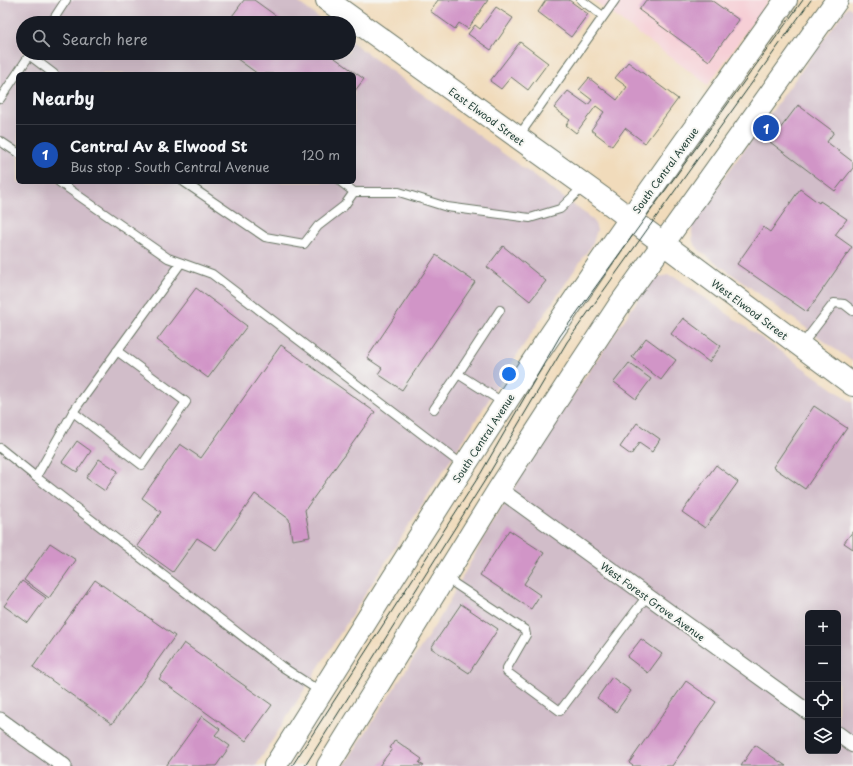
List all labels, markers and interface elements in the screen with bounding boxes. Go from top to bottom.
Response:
search box [16,16,356,60]
icon: search [30,27,52,49]
text: Search here [62,27,148,50]
street label: East Elwood Street [446,83,528,149]
text: Nearby [32,85,94,111]
pin: 1 [753,113,779,143]
street label: South Central Avenue [629,123,702,216]
text: Central Av & Elwood St [70,134,247,157]
text: 1 [42,145,48,164]
text: 120 m [301,145,340,164]
text: Bus stop · South Central Avenue [70,157,270,176]
street label: West Elwood Street [708,275,792,343]
your location [499,364,519,384]
street label: South Central Avenue [449,390,518,485]
street label: West Forest Grove Avenue [598,558,708,644]
map controls [805,610,841,754]
button: + [805,610,841,646]
button: − [805,646,841,682]
button: locate [805,682,841,718]
button: layers [805,718,841,754]

